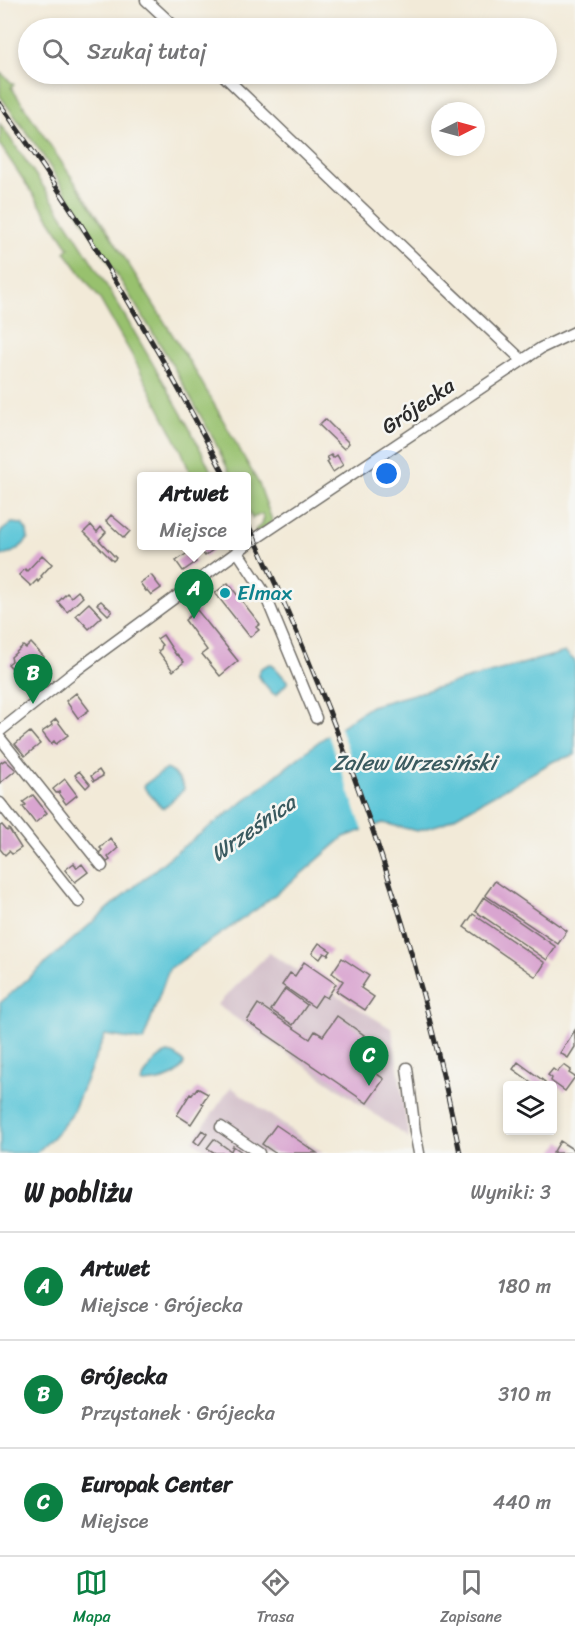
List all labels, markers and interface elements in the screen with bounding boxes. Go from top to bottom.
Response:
search box [18,18,557,84]
text: Szukaj tutaj [87,32,206,71]
icon: search [39,35,72,68]
north arrow [431,102,485,156]
street label: Grójecka [373,367,463,445]
your location [372,459,401,488]
popup [137,472,251,550]
text: Artwet [159,474,229,513]
text: Miejsce [159,513,227,548]
pin: A [174,570,214,619]
place label: Elmax [237,574,292,612]
marker: Elmax [218,586,232,600]
pin: B [14,654,52,704]
water label: Zalew Wrzesiński [332,743,501,782]
water label: Wrześnica [202,783,306,872]
pin: C [350,1036,388,1086]
map controls [503,1081,557,1135]
button: layers [503,1081,557,1135]
text: W pobliżu [24,1169,133,1215]
text: Wyniki: 3 [471,1175,551,1210]
text: Artwet [81,1249,150,1288]
text: A [37,1269,50,1304]
text: 180 m [497,1269,551,1304]
text: Miejsce · Grójecka [81,1288,242,1323]
text: Grójecka [81,1357,167,1396]
text: B [37,1377,50,1412]
text: 310 m [498,1377,551,1412]
text: Przystanek · Grójecka [81,1396,275,1431]
text: Europak Center [81,1465,232,1504]
text: C [37,1485,50,1520]
text: 440 m [493,1485,551,1520]
text: Miejsce [81,1504,148,1539]
tab: Mapa [73,1566,111,1631]
tab: Trasa [257,1566,294,1631]
tab: Zapisane [440,1566,502,1631]

